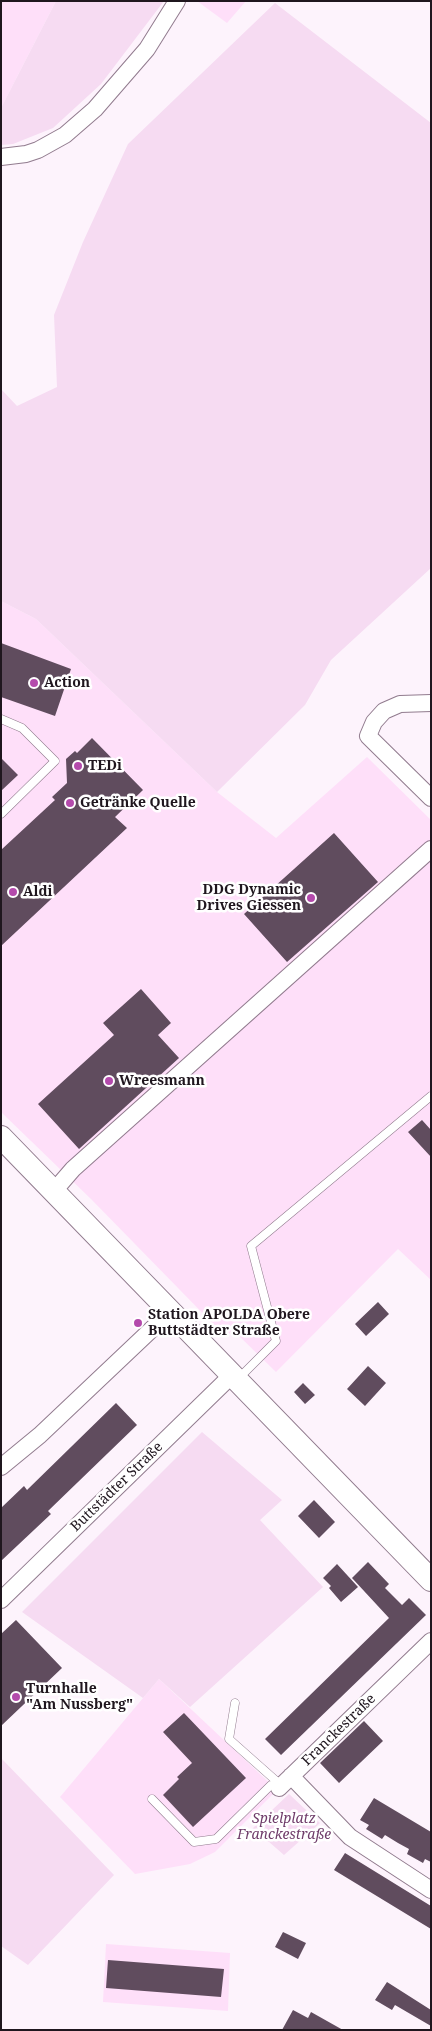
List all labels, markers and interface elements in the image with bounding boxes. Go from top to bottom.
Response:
place label: Action [44,675,90,691]
marker: Action [28,677,40,689]
place label: TEDi [88,758,122,774]
marker: TEDi [72,760,84,772]
place label: Getränke Quelle [80,795,196,811]
marker: Getränke Quelle [64,797,76,809]
place label: DDG Dynamic Drives Giessen [197,882,301,914]
place label: Aldi [23,884,52,900]
marker: Aldi [7,886,19,898]
marker: DDG Dynamic Drives Giessen [305,892,317,904]
place label: Wreesmann [119,1073,205,1089]
marker: Wreesmann [103,1075,115,1087]
place label: Station APOLDA Obere Buttstädter Straße [148,1307,310,1340]
marker: Station APOLDA Obere Buttstädter Straße [132,1317,144,1329]
street label: Buttstädter Straße [67,1439,167,1535]
place label: Turnhalle "Am Nussberg" [26,1681,133,1714]
marker: Turnhalle "Am Nussberg" [10,1691,22,1703]
street label: Franckestraße [299,1691,379,1769]
park label: Spielplatz Franckestraße [237,1811,331,1844]

